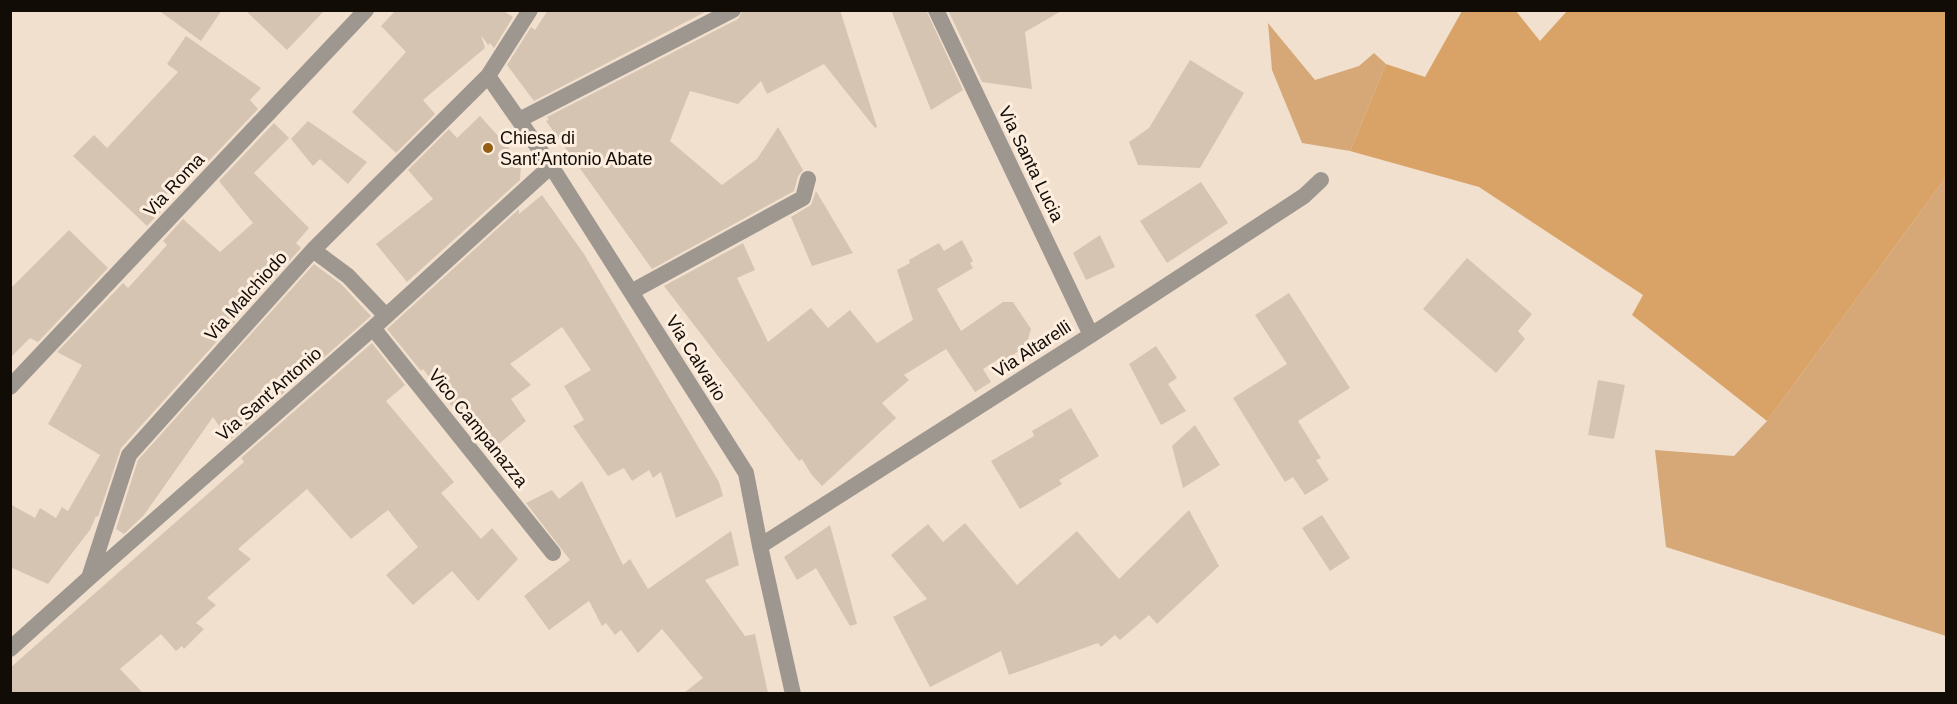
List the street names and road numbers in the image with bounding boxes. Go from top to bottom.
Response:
street label: Via Santa Lucia [994,103,1068,226]
street label: Via Roma [140,149,209,221]
street label: Via Malchiodo [201,247,291,345]
street label: Via Calvario [662,312,730,404]
street label: Via Altarelli [989,316,1075,382]
street label: Via Sant'Antonio [213,343,325,445]
street label: Vico Campanazza [424,365,532,492]

